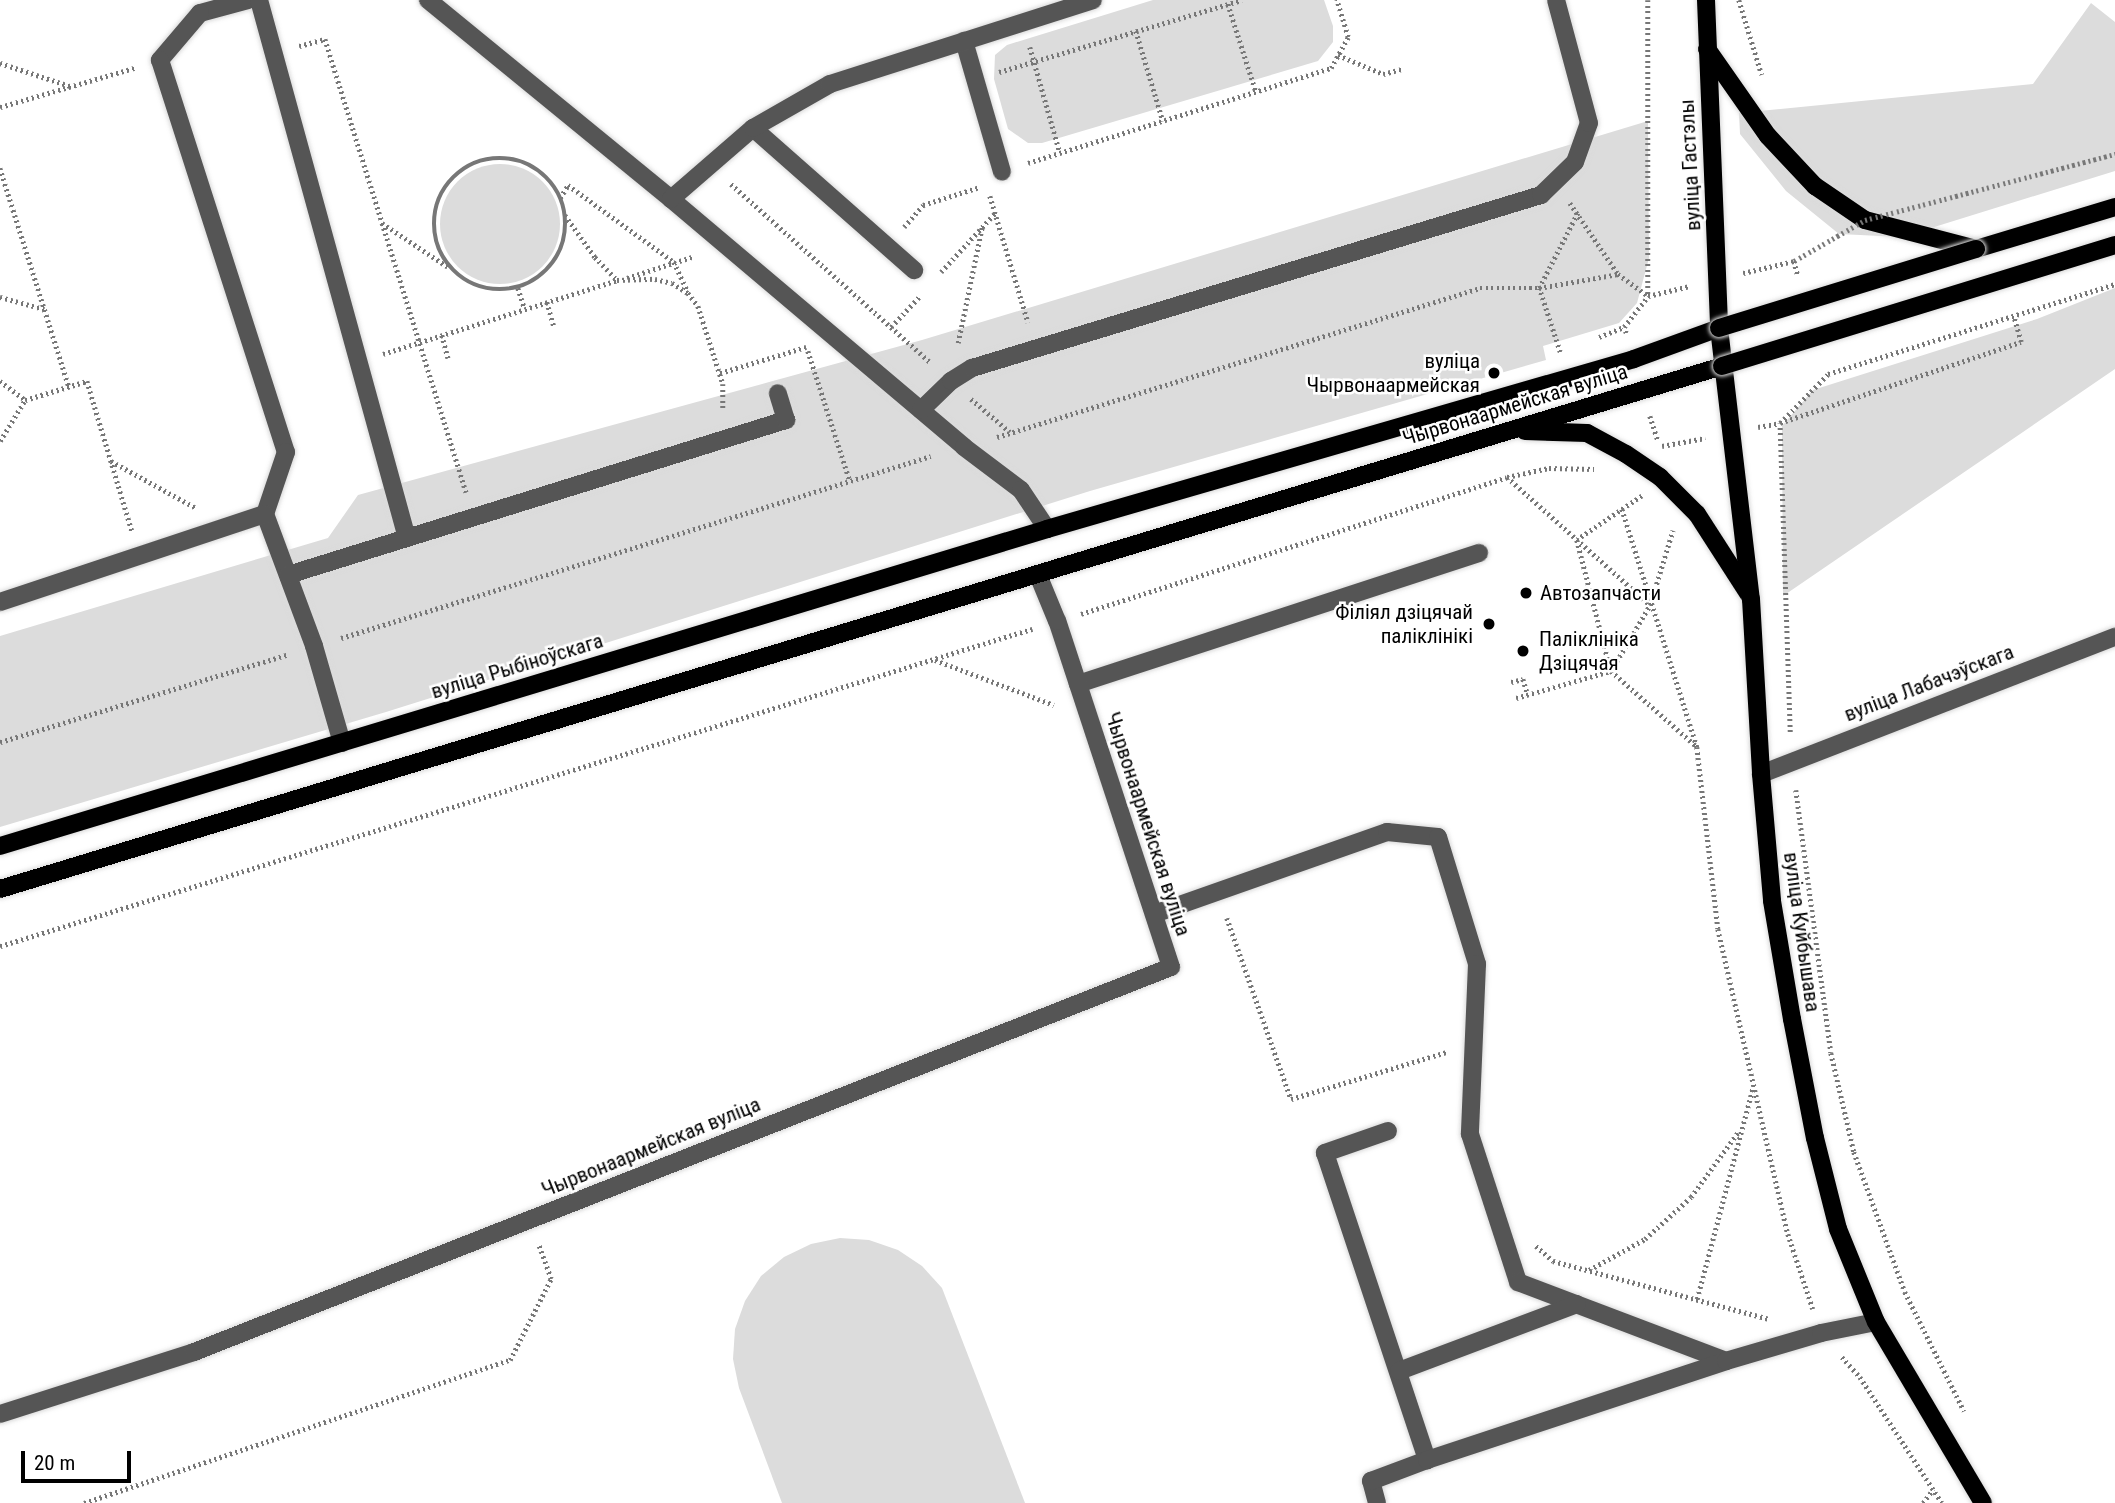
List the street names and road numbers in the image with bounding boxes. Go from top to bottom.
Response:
street label: вуліца Гастэлы [1674,99,1706,231]
street label: Чырвонаармейская вуліца [1400,359,1630,451]
street label: вуліца Рыбіноўскага [428,628,606,704]
street label: вуліца Лабачэўскага [1841,639,2017,727]
street label: Чырвонаармейская вуліца [1100,709,1196,939]
street label: вуліца Куйбышава [1778,851,1826,1013]
street label: Чырвонаармейская вуліца [538,1092,764,1202]

